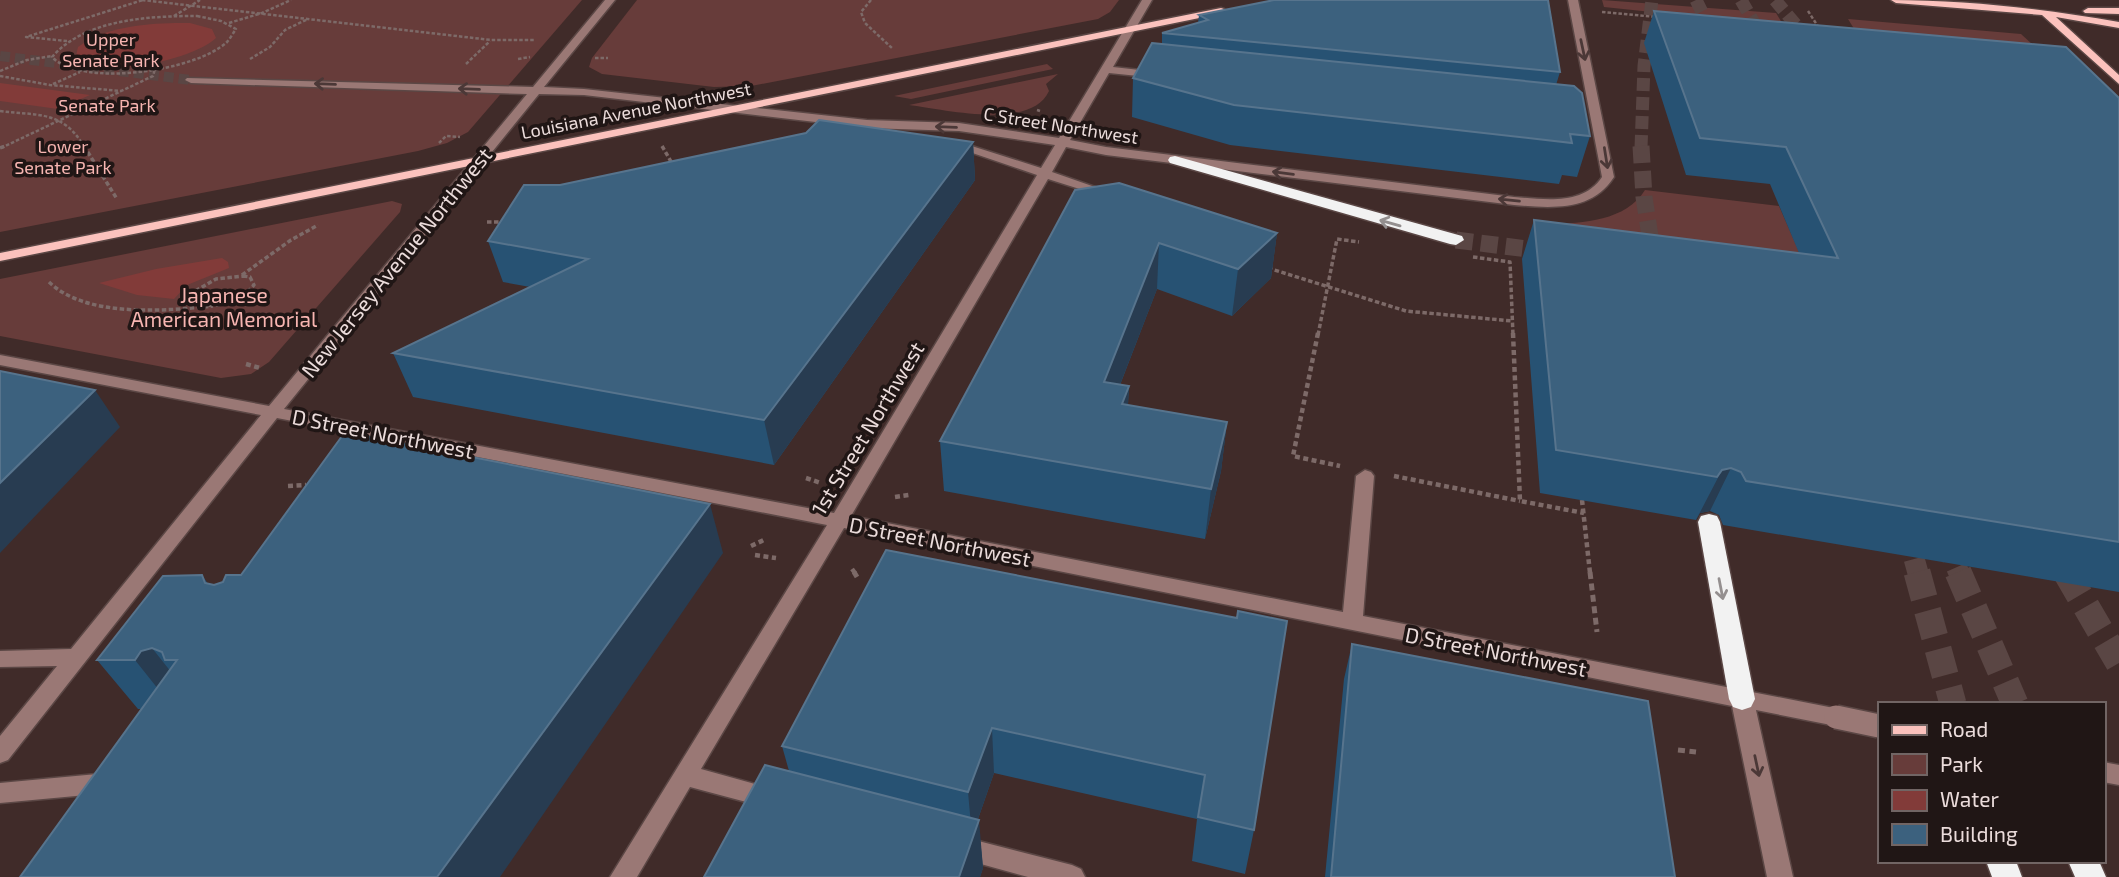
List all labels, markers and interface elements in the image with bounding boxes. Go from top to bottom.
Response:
park label: Upper Senate Park [62,28,160,71]
one-way arrow [1577,38,1591,61]
one-way arrow [313,77,336,90]
street label: Louisiana Avenue Northwest [519,77,753,143]
one-way arrow [458,82,481,95]
park label: Senate Park [58,94,156,116]
street label: C Street Northwest [982,102,1140,148]
one-way arrow [935,120,958,133]
park label: Lower Senate Park [14,135,112,178]
street label: New Jersey Avenue Northwest [296,142,496,382]
one-way arrow [1600,147,1613,169]
one-way arrow [1272,167,1295,180]
one-way arrow [1498,194,1521,207]
one-way arrow [1379,216,1401,229]
park label: Japanese American Memorial [131,282,318,331]
street label: 1st Street Northwest [805,337,929,519]
street label: D Street Northwest [290,403,476,463]
street label: D Street Northwest [847,511,1033,571]
one-way arrow [1715,577,1729,600]
street label: D Street Northwest [1403,621,1589,681]
legend [1878,702,2105,863]
text: Road [1940,716,1988,741]
text: Park [1940,751,1983,776]
one-way arrow [1750,754,1764,777]
text: Water [1940,786,1999,811]
text: Building [1940,821,2018,846]

